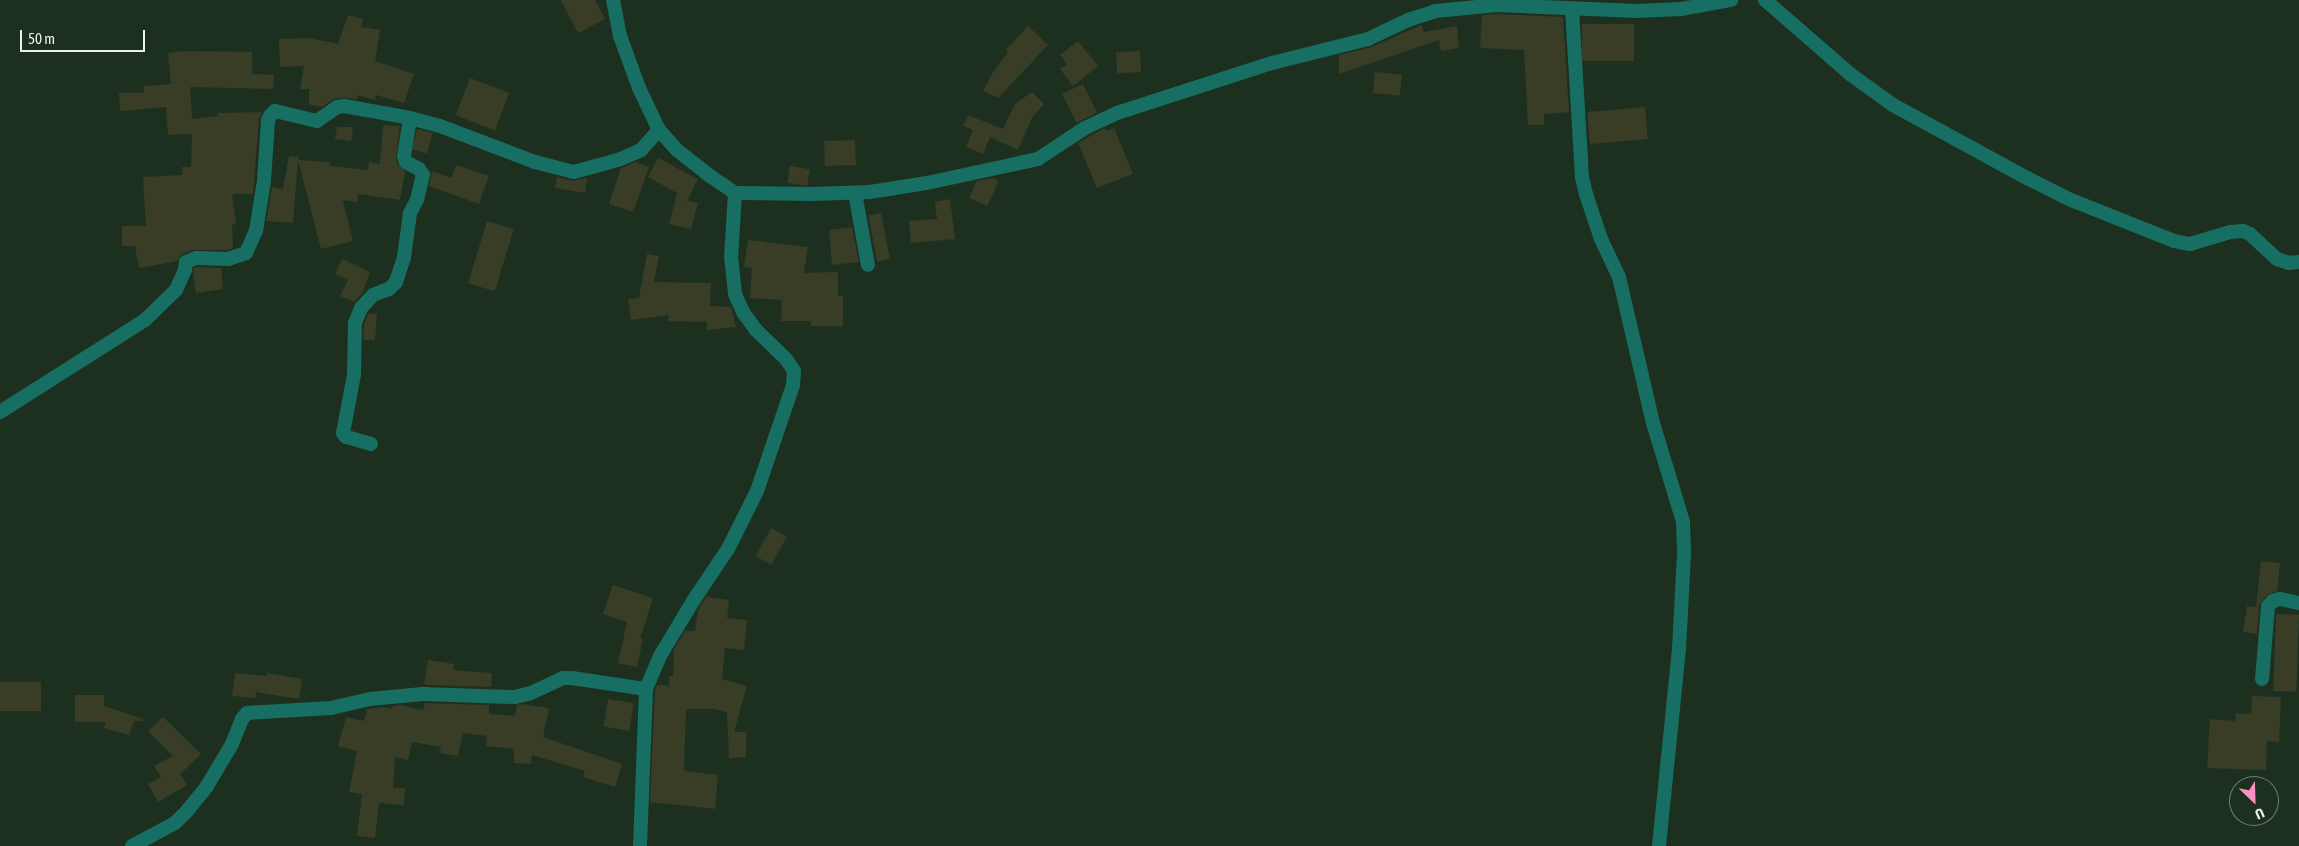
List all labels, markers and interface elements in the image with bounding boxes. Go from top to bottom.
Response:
scale bar [22,20,148,52]
text: 50 m [28,30,55,47]
north arrow [2229,776,2279,826]
text: U [2253,805,2267,823]

